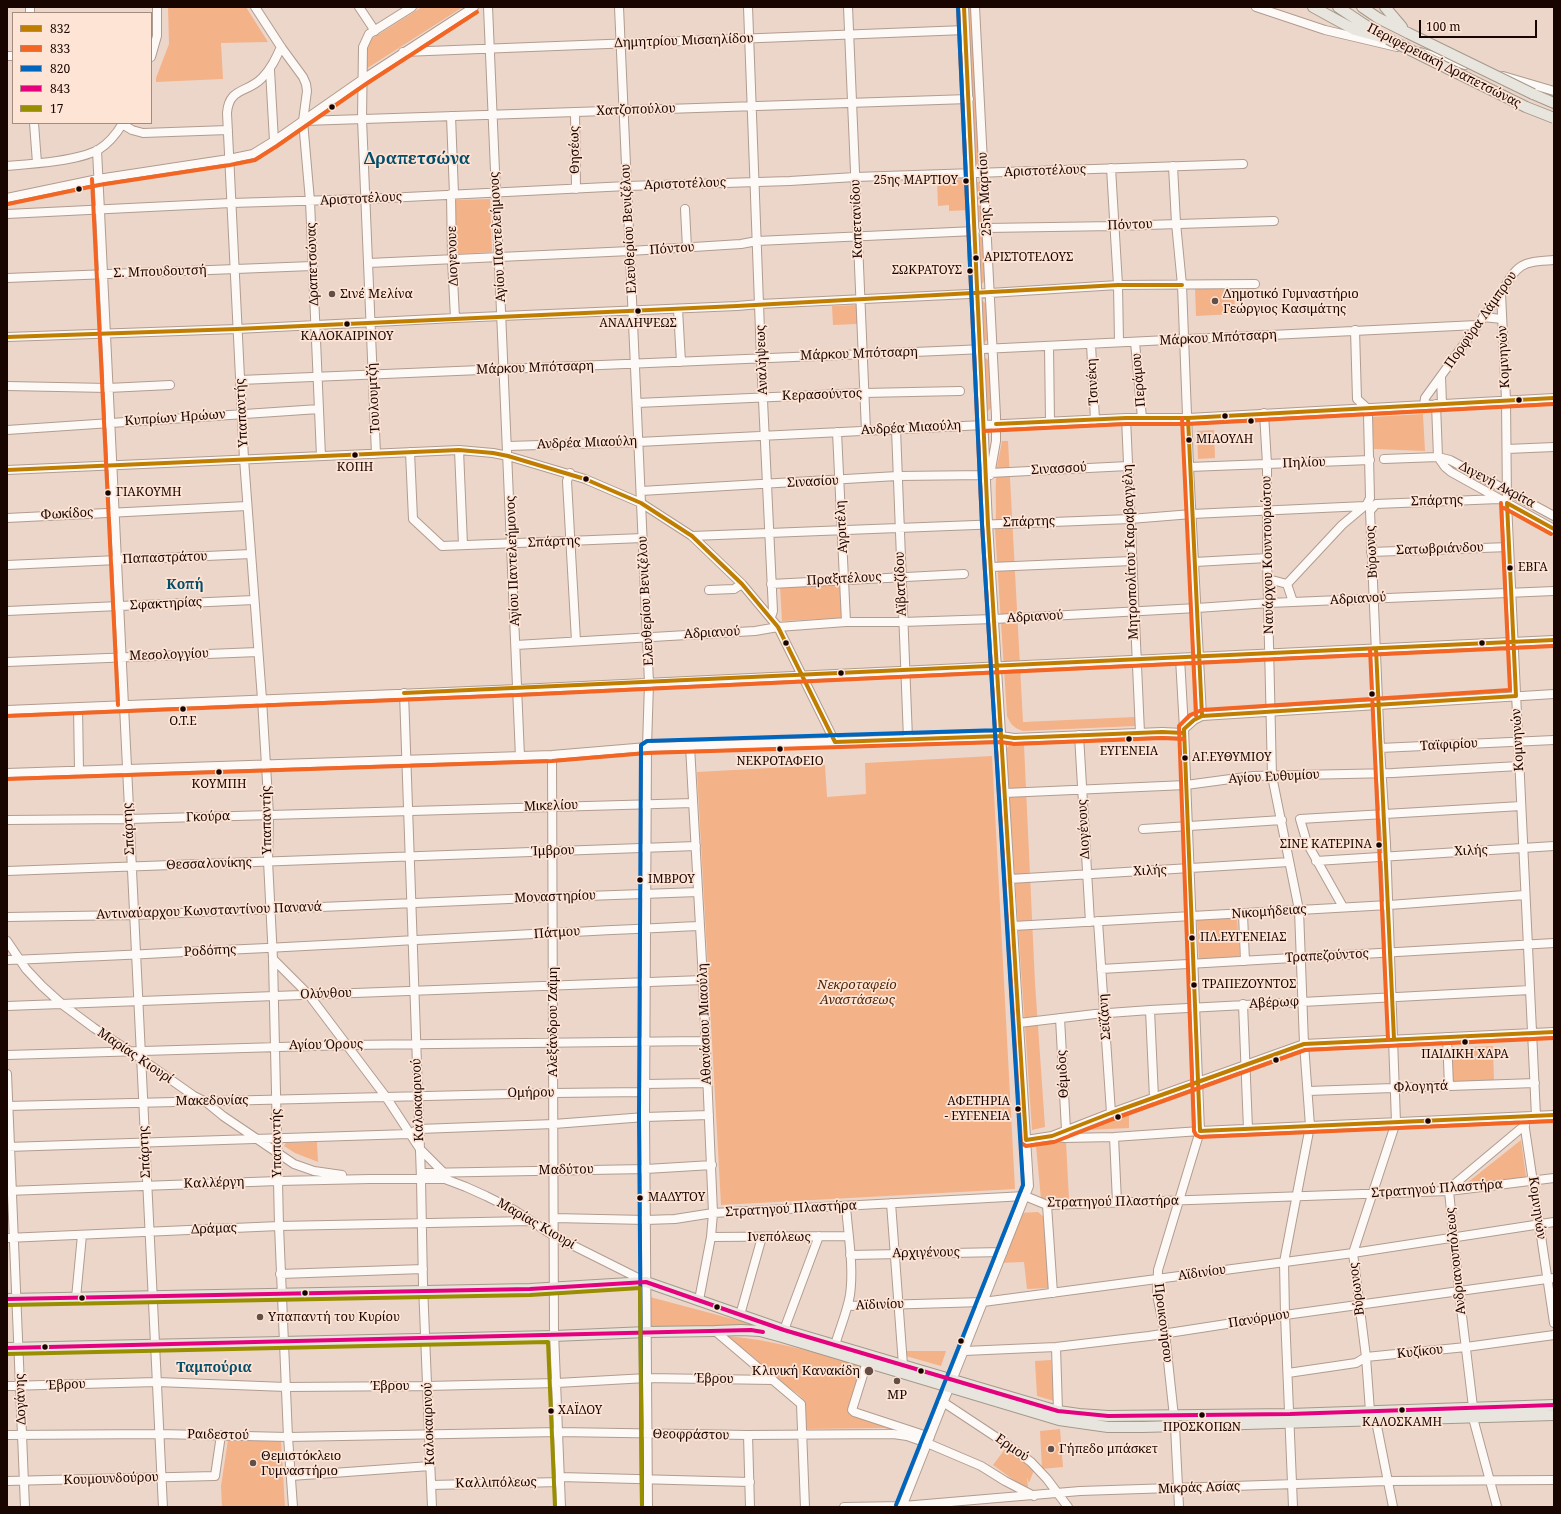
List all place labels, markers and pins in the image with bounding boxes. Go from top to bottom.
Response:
unlabelled marker [327,102,337,112]
place label: 25ης ΜΑΡΤΙΟΥ [874,174,958,188]
marker: 25ης ΜΑΡΤΙΟΥ [961,176,971,186]
unlabelled marker [74,184,84,194]
place label: ΑΡΙΣΤΟΤΕΛΟΥΣ [984,251,1073,265]
marker: ΑΡΙΣΤΟΤΕΛΟΥΣ [971,253,981,263]
place label: ΣΩΚΡΑΤΟΥΣ [892,264,962,278]
marker: ΣΩΚΡΑΤΟΥΣ [965,266,975,276]
place label: Σινέ Μελίνα [340,286,413,302]
place label: Δημοτικό Γυμναστήριο Γεώργιος Κασιμάτης [1223,286,1359,317]
marker: Σινέ Μελίνα [327,289,337,299]
marker: Δημοτικό Γυμναστήριο Γεώργιος Κασιμάτης [1210,296,1220,306]
marker: ΑΝΑΛΗΨΕΩΣ [633,306,643,316]
place label: ΑΝΑΛΗΨΕΩΣ [599,317,677,331]
marker: ΚΑΛΟΚΑΙΡΙΝΟΥ [342,319,352,329]
place label: ΚΑΛΟΚΑΙΡΙΝΟΥ [300,330,394,344]
unlabelled marker [1514,395,1524,405]
unlabelled marker [1220,411,1230,421]
unlabelled marker [1246,416,1256,426]
place label: ΜΙΑΟΥΛΗ [1196,433,1253,447]
marker: ΜΙΑΟΥΛΗ [1184,435,1194,445]
marker: ΚΟΠΗ [350,450,360,460]
place label: ΚΟΠΗ [337,461,373,475]
unlabelled marker [581,474,591,484]
place label: ΓΙΑΚΟΥΜΗ [116,486,181,500]
marker: ΓΙΑΚΟΥΜΗ [103,488,113,498]
place label: ΕΒΓΑ [1518,561,1548,575]
marker: ΕΒΓΑ [1505,563,1515,573]
unlabelled marker [781,638,791,648]
unlabelled marker [1477,638,1487,648]
unlabelled marker [836,668,846,678]
unlabelled marker [1367,689,1377,699]
marker: Ο.Τ.Ε [178,704,188,714]
place label: Ο.Τ.Ε [169,715,197,729]
marker: ΕΥΓΕΝΕΙΑ [1124,734,1134,744]
marker: ΝΕΚΡΟΤΑΦΕΙΟ [775,744,785,754]
place label: ΕΥΓΕΝΕΙΑ [1100,745,1158,759]
place label: ΑΓ.ΕΥΘΥΜΙΟΥ [1192,751,1271,765]
marker: ΑΓ.ΕΥΘΥΜΙΟΥ [1180,753,1190,763]
place label: ΝΕΚΡΟΤΑΦΕΙΟ [736,755,824,769]
marker: ΚΟΥΜΠΗ [214,767,224,777]
place label: ΚΟΥΜΠΗ [191,778,247,792]
place label: ΣΙΝΕ ΚΑΤΕΡΙΝΑ [1280,838,1372,852]
marker: ΣΙΝΕ ΚΑΤΕΡΙΝΑ [1374,840,1384,850]
place label: ΙΜΒΡΟΥ [648,873,695,887]
marker: ΙΜΒΡΟΥ [635,875,645,885]
place label: ΠΛ.ΕΥΓΕΝΕΙΑΣ [1200,931,1287,945]
marker: ΠΛ.ΕΥΓΕΝΕΙΑΣ [1187,933,1197,943]
place label: ΤΡΑΠΕΖΟΥΝΤΟΣ [1202,978,1296,992]
marker: ΤΡΑΠΕΖΟΥΝΤΟΣ [1189,980,1199,990]
marker: ΠΑΙΔΙΚΗ ΧΑΡΑ [1460,1037,1470,1047]
place label: ΠΑΙΔΙΚΗ ΧΑΡΑ [1421,1048,1509,1062]
unlabelled marker [1271,1055,1281,1065]
place label: ΑΦΕΤΗΡΙΑ - ΕΥΓΕΝΕΙΑ [944,1095,1010,1123]
marker: ΑΦΕΤΗΡΙΑ - ΕΥΓΕΝΕΙΑ [1013,1104,1023,1114]
unlabelled marker [1113,1112,1123,1122]
unlabelled marker [1423,1116,1433,1126]
place label: ΜΑΔΥΤΟΥ [648,1191,705,1205]
marker: ΜΑΔΥΤΟΥ [635,1193,645,1203]
unlabelled marker [300,1288,310,1298]
unlabelled marker [77,1293,87,1303]
unlabelled marker [712,1302,722,1312]
place label: Υπαπαντή του Κυρίου [268,1309,400,1325]
marker: Υπαπαντή του Κυρίου [255,1312,265,1322]
unlabelled marker [956,1336,966,1346]
unlabelled marker [40,1342,50,1352]
place label: Κλινική Κανακίδη [752,1363,860,1379]
marker: Κλινική Κανακίδη [863,1365,875,1377]
unlabelled marker [916,1366,926,1376]
marker: MP [892,1376,902,1386]
place label: MP [887,1387,907,1403]
place label: ΧΑΪΔΟΥ [558,1404,602,1418]
marker: ΚΑΛΟΣΚΑΜΗ [1397,1405,1407,1415]
marker: ΧΑΪΔΟΥ [546,1406,556,1416]
marker: ΠΡΟΣΚΟΠΩΝ [1197,1410,1207,1420]
place label: ΚΑΛΟΣΚΑΜΗ [1362,1416,1442,1430]
place label: ΠΡΟΣΚΟΠΩΝ [1163,1421,1241,1435]
place label: Γήπεδο μπάσκετ [1059,1441,1158,1457]
marker: Γήπεδο μπάσκετ [1046,1444,1056,1454]
place label: Θεμιστόκλειο Γυμναστήριο [261,1448,341,1479]
marker: Θεμιστόκλειο Γυμναστήριο [248,1458,258,1468]

